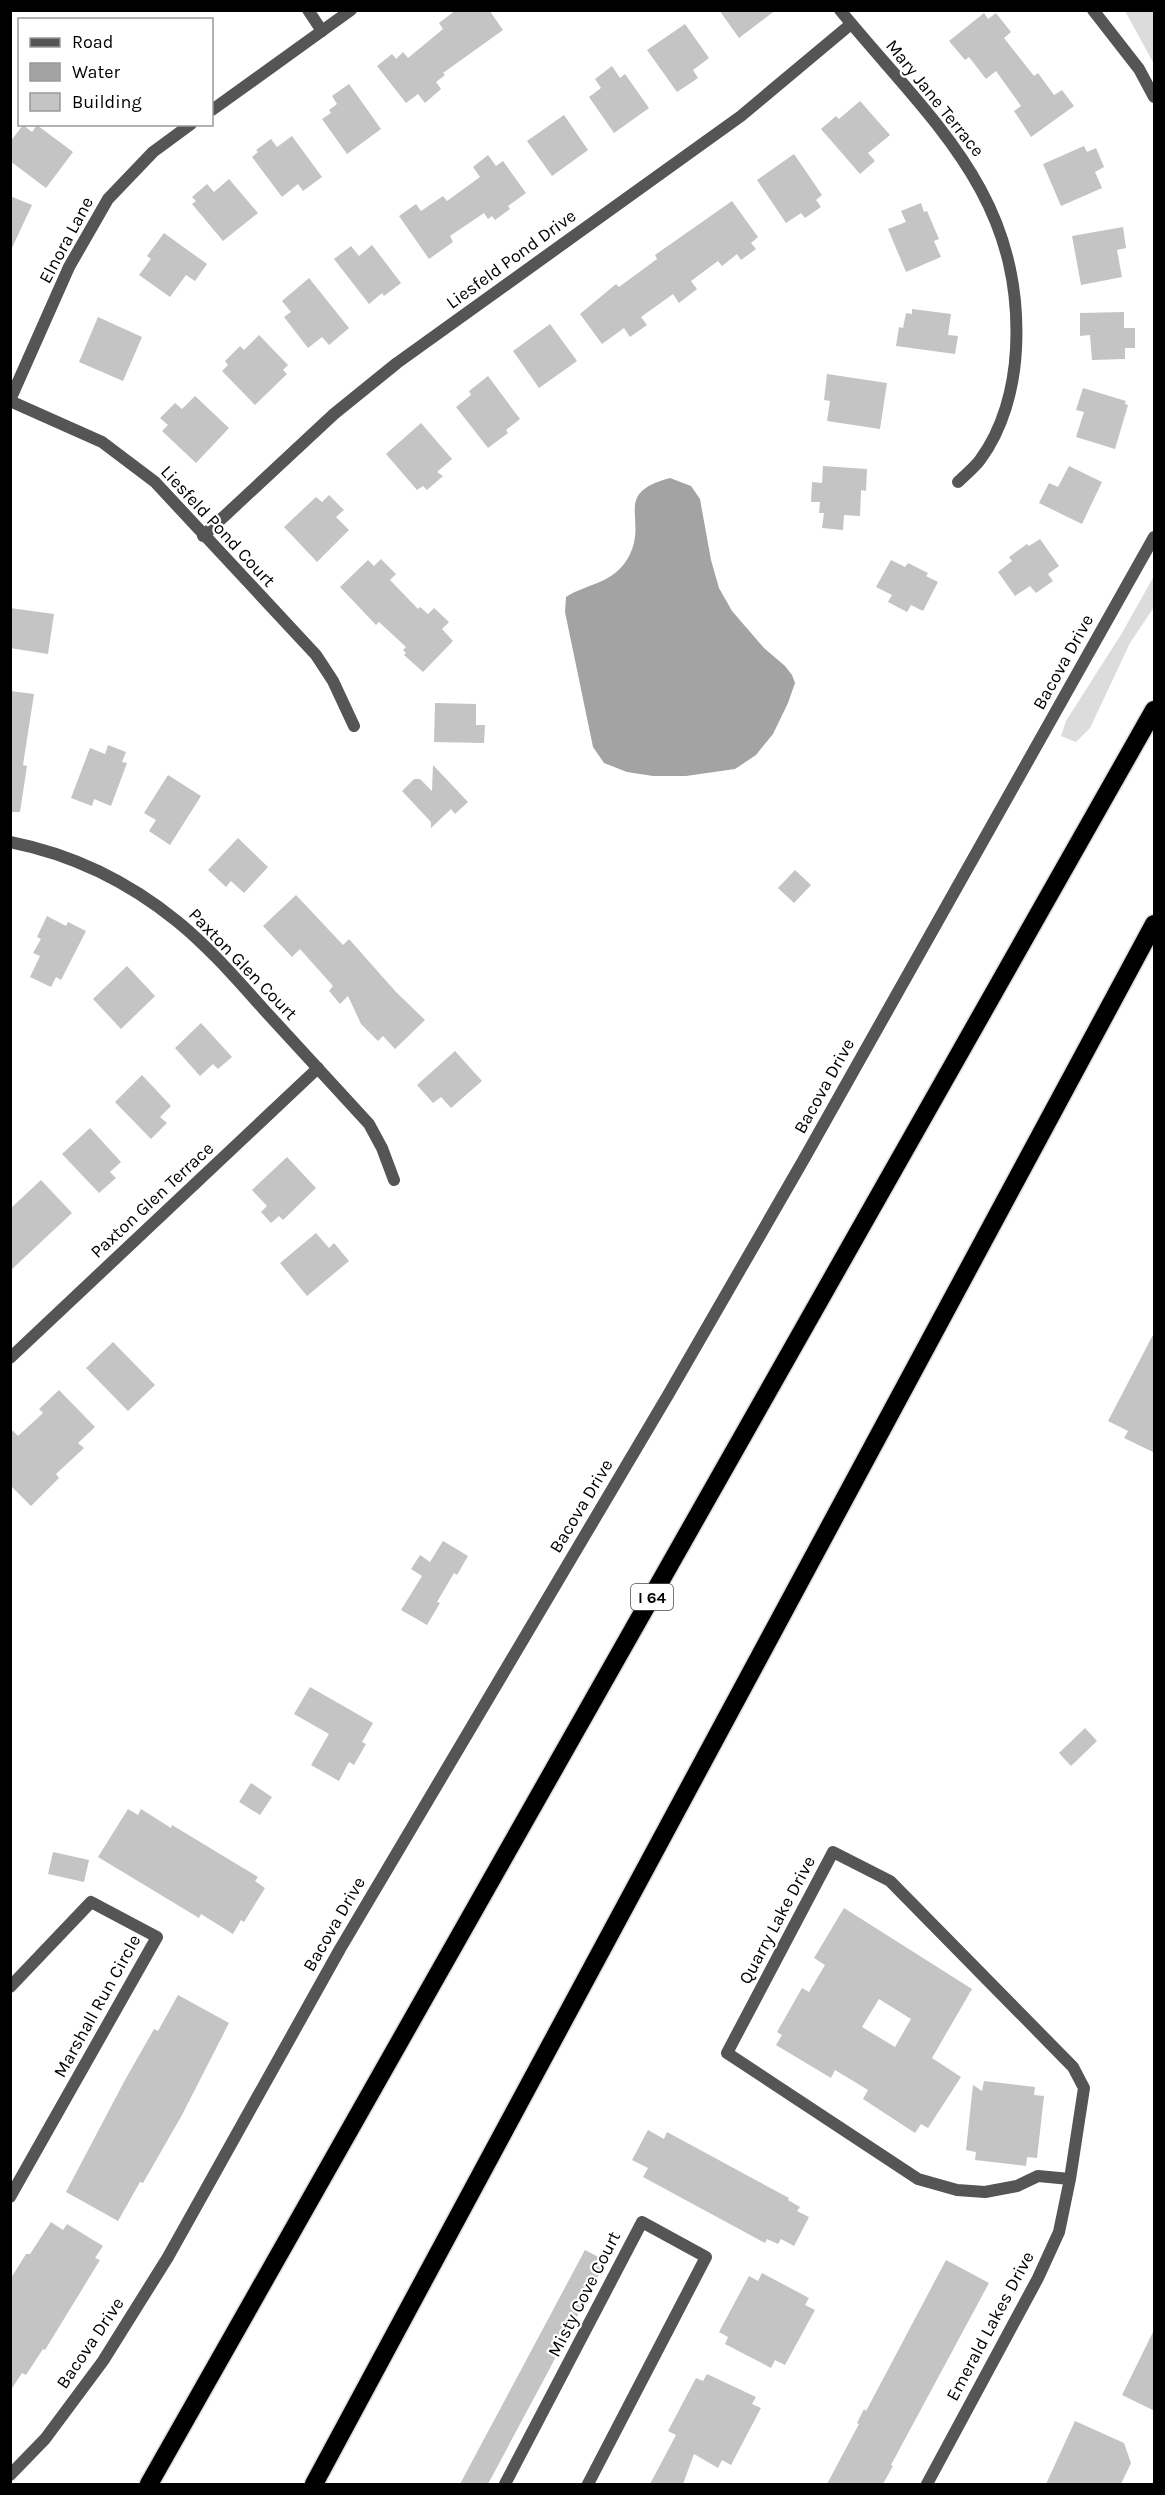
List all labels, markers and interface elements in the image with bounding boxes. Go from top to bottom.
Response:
legend [18,18,213,126]
text: Road [72,31,113,53]
street label: Mary Jane Terrace [881,35,989,161]
text: Water [72,61,120,83]
text: Building [72,91,142,113]
street label: Elnora Lane [34,193,98,287]
street label: Liesfeld Pond Drive [442,205,580,313]
street label: Liesfeld Pond Court [156,461,280,591]
street label: Bacova Drive [1028,611,1098,713]
street label: Paxton Glen Court [184,904,302,1025]
street label: Bacova Drive [789,1035,859,1137]
street label: Paxton Glen Terrace [86,1137,218,1263]
street label: Bacova Drive [544,1455,618,1557]
road number: I 64 [631,1584,673,1610]
street label: Quarry Lake Drive [734,1852,820,1988]
street label: Bacova Drive [298,1873,370,1975]
street label: Marshall Run Circle [49,1931,145,2081]
street label: Misty Cove Court [543,2227,625,2360]
street label: Emerald Lakes Drive [941,2248,1039,2404]
street label: Bacova Drive [51,2293,129,2393]

